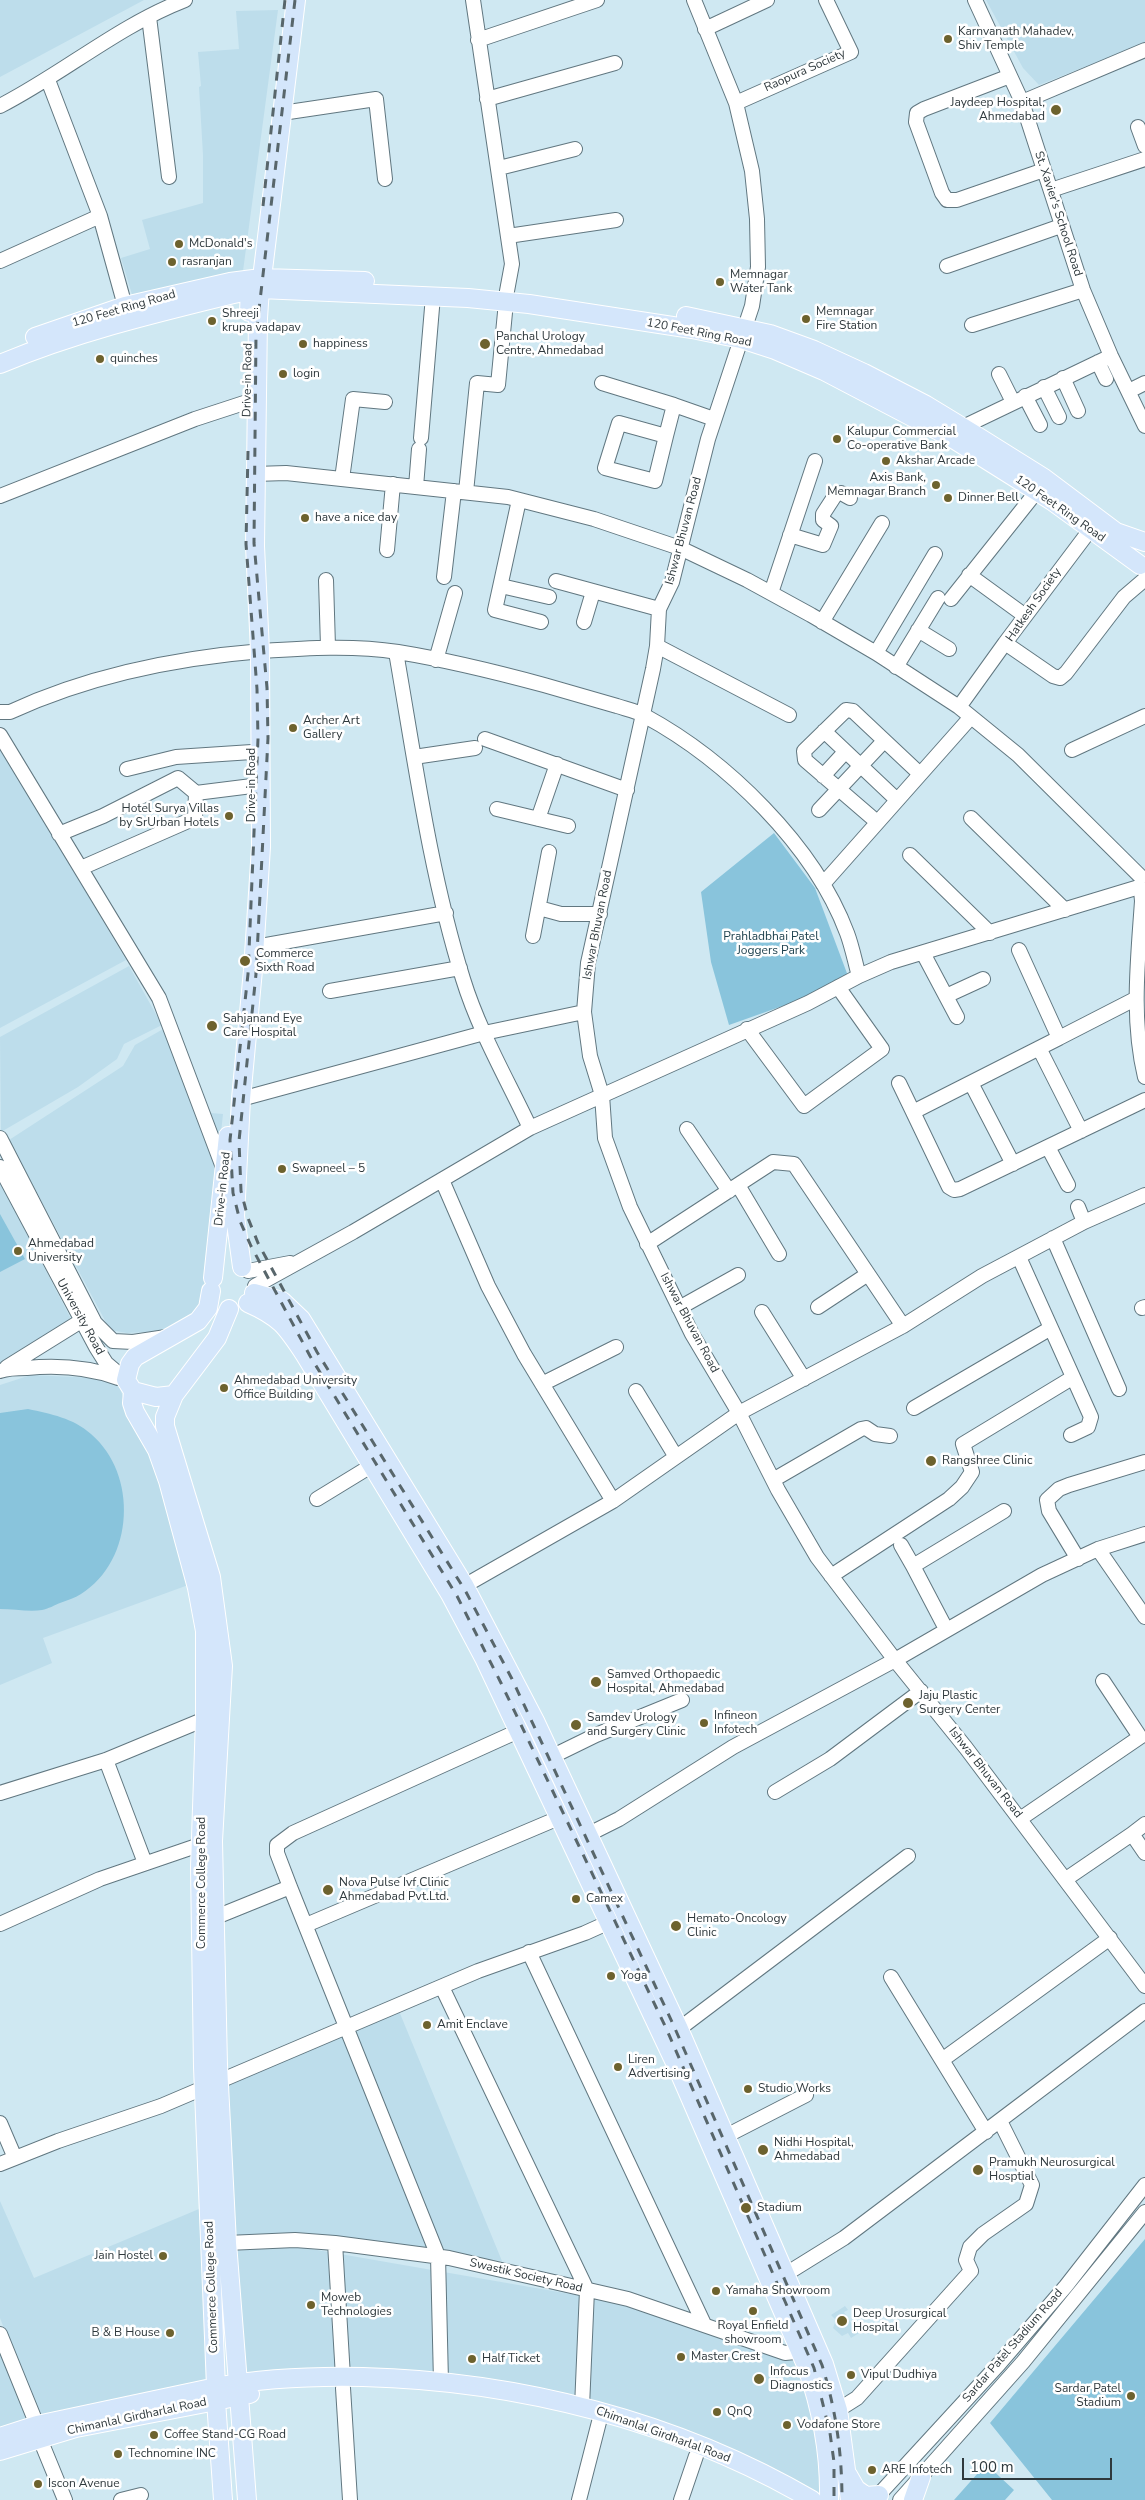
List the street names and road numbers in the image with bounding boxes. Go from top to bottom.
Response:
street label: Raopura Society [762,47,848,95]
street label: St. Xavier's School Road [1031,150,1085,278]
street label: 120 Feet Ring Road [71,287,177,331]
street label: 120 Feet Ring Road [645,316,753,350]
street label: Drive-in Road [240,343,256,417]
street label: 120 Feet Ring Road [1012,472,1108,546]
street label: Ishwar Bhuvan Road [663,475,705,587]
street label: Hatkesh Society [1003,565,1065,645]
street label: Drive-in Road [245,748,259,822]
street label: Ishwar Bhuvan Road [580,869,616,981]
street label: Drive-in Road [212,1151,234,1227]
street label: Ishwar Bhuvan Road [657,1271,721,1375]
street label: University Road [53,1276,107,1358]
street label: Ishwar Bhuvan Road [945,1725,1025,1821]
street label: Commerce College Road [195,1817,209,1949]
street label: Commerce College Road [202,2221,222,2353]
street label: Swastik Society Road [468,2256,584,2296]
street label: Sardar Patel Stadium Road [960,2286,1066,2406]
street label: Chimanlal Girdharlal Road [66,2395,208,2439]
street label: Chimanlal Girdharlal Road [594,2404,732,2466]

